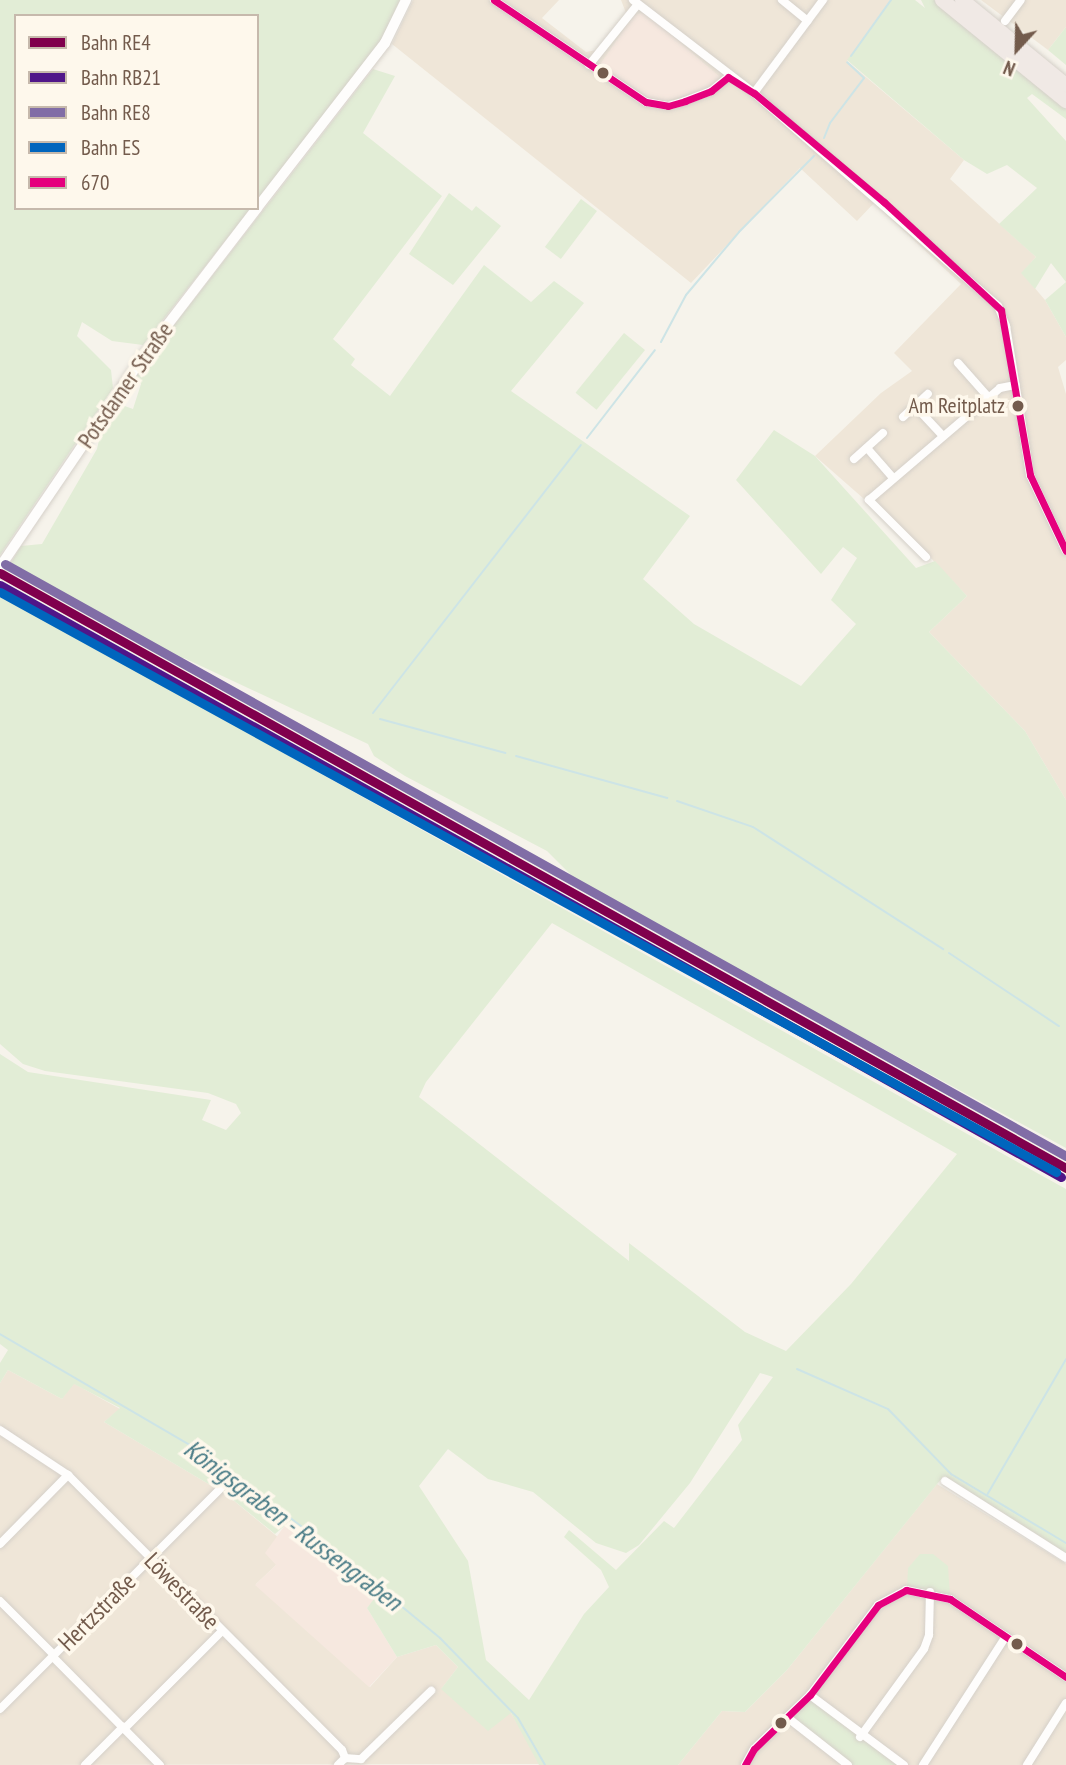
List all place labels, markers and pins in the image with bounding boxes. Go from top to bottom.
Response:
unlabelled marker [596,66,610,80]
place label: Am Reitplatz [909,393,1005,419]
marker: Am Reitplatz [1011,399,1025,413]
unlabelled marker [1010,1637,1024,1651]
unlabelled marker [774,1716,788,1730]

